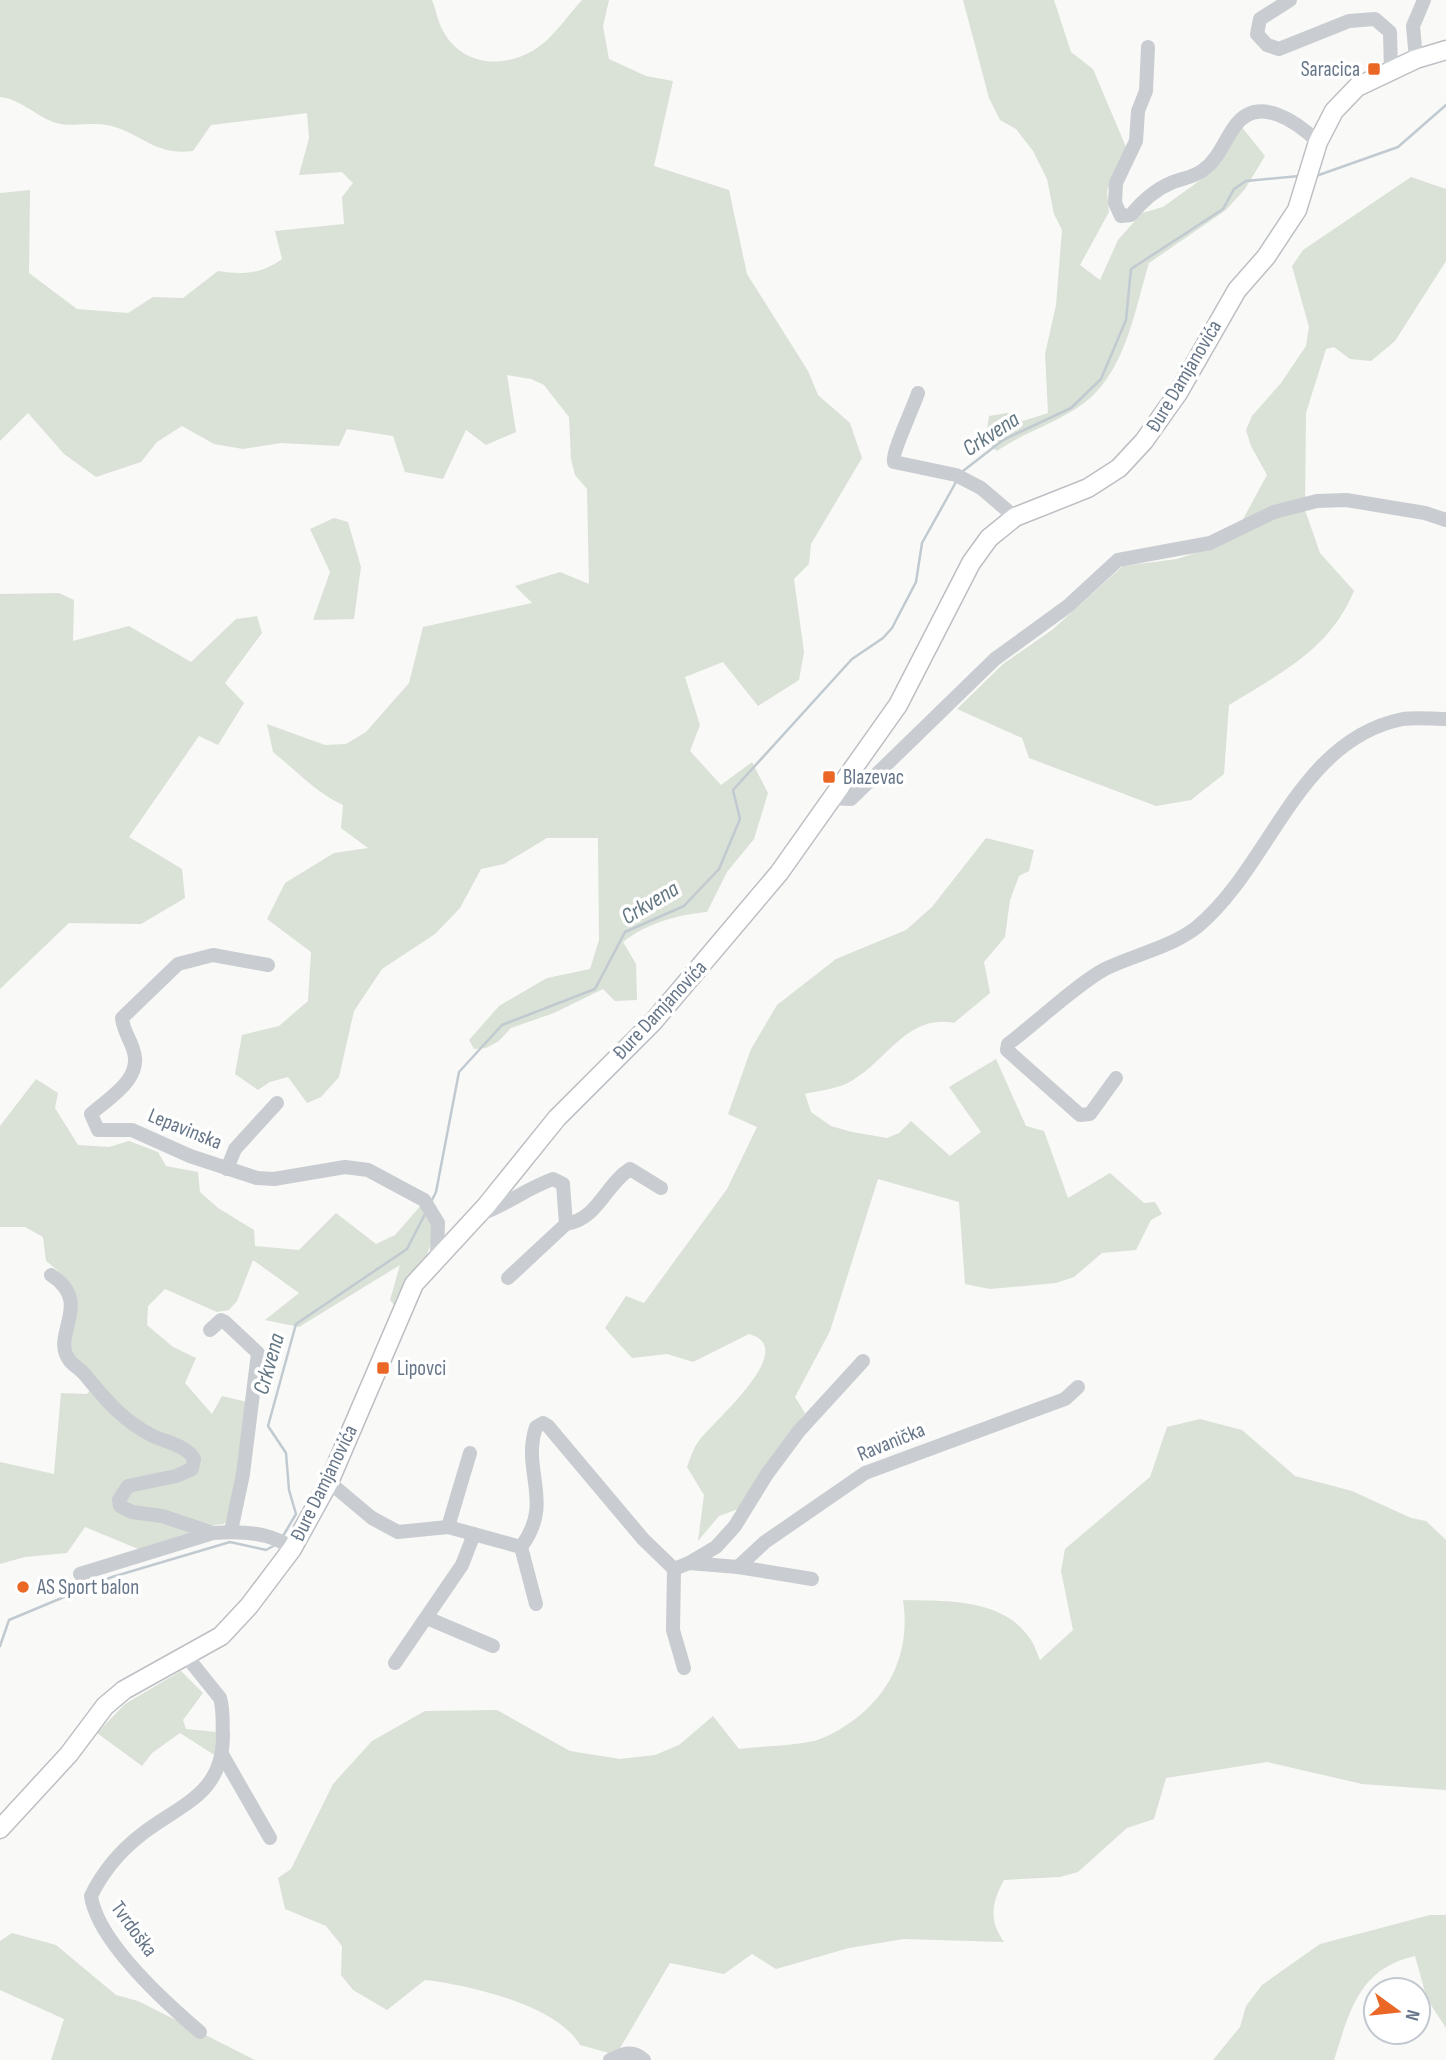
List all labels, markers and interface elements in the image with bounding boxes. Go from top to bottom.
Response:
place label: Saracica [1301,57,1360,82]
marker: Saracica [1366,61,1382,77]
street label: Đure Damjanovića [1141,316,1227,436]
water label: Crkvena [957,405,1025,463]
place label: Blazevac [843,765,904,790]
marker: Blazevac [821,769,837,785]
water label: Crkvena [616,875,684,931]
street label: Đure Damjanovića [608,955,712,1065]
street label: Lepavinska [144,1103,226,1155]
water label: Crkvena [247,1330,291,1398]
place label: Lipovci [397,1356,446,1381]
marker: Lipovci [375,1360,391,1376]
street label: Ravanička [854,1417,928,1467]
street label: Đure Damjanovića [285,1421,363,1545]
place label: AS Sport balon [36,1575,139,1600]
marker: AS Sport balon [15,1579,31,1595]
street label: Tvrdoška [105,1896,163,1962]
north arrow [1362,1976,1432,2046]
text: N [1400,2007,1424,2023]

